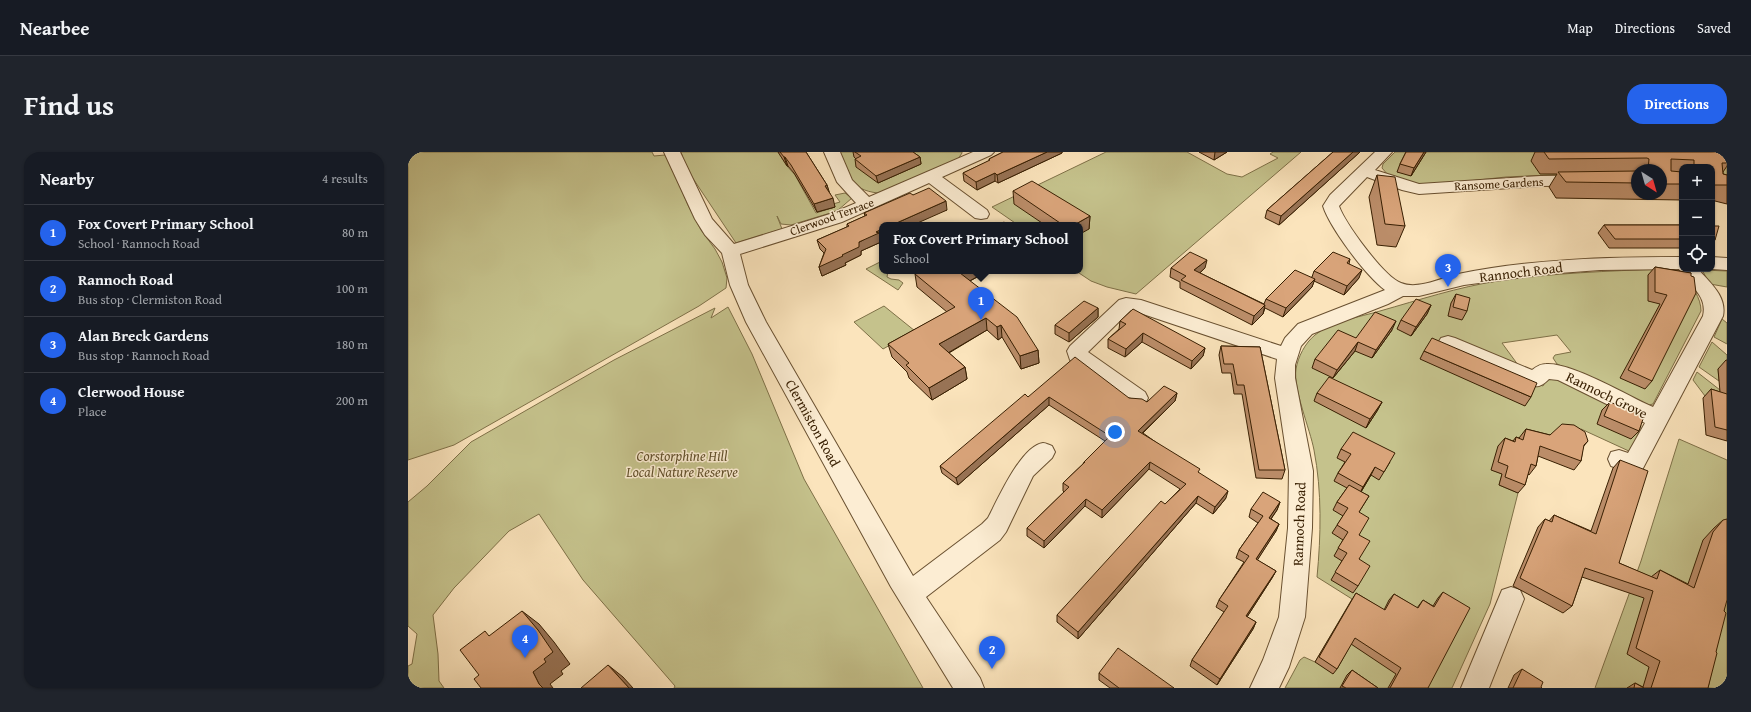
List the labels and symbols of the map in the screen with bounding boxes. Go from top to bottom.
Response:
north arrow [1631,164,1667,200]
street label: Ransome Gardens [1454,173,1544,194]
street label: Clerwood Terrace [787,193,877,240]
pin: 3 [1435,254,1461,287]
street label: Rannoch Road [1478,257,1564,287]
pin: 1 [968,287,994,320]
street label: Rannoch Grove [1563,367,1651,424]
street label: Clermiston Road [781,376,846,471]
your location [1105,422,1125,442]
park label: Corstorphine Hill Local Nature Reserve [625,446,738,482]
street label: Rannoch Road [1288,481,1310,566]
pin: 4 [512,625,538,658]
pin: 2 [979,636,1005,669]

